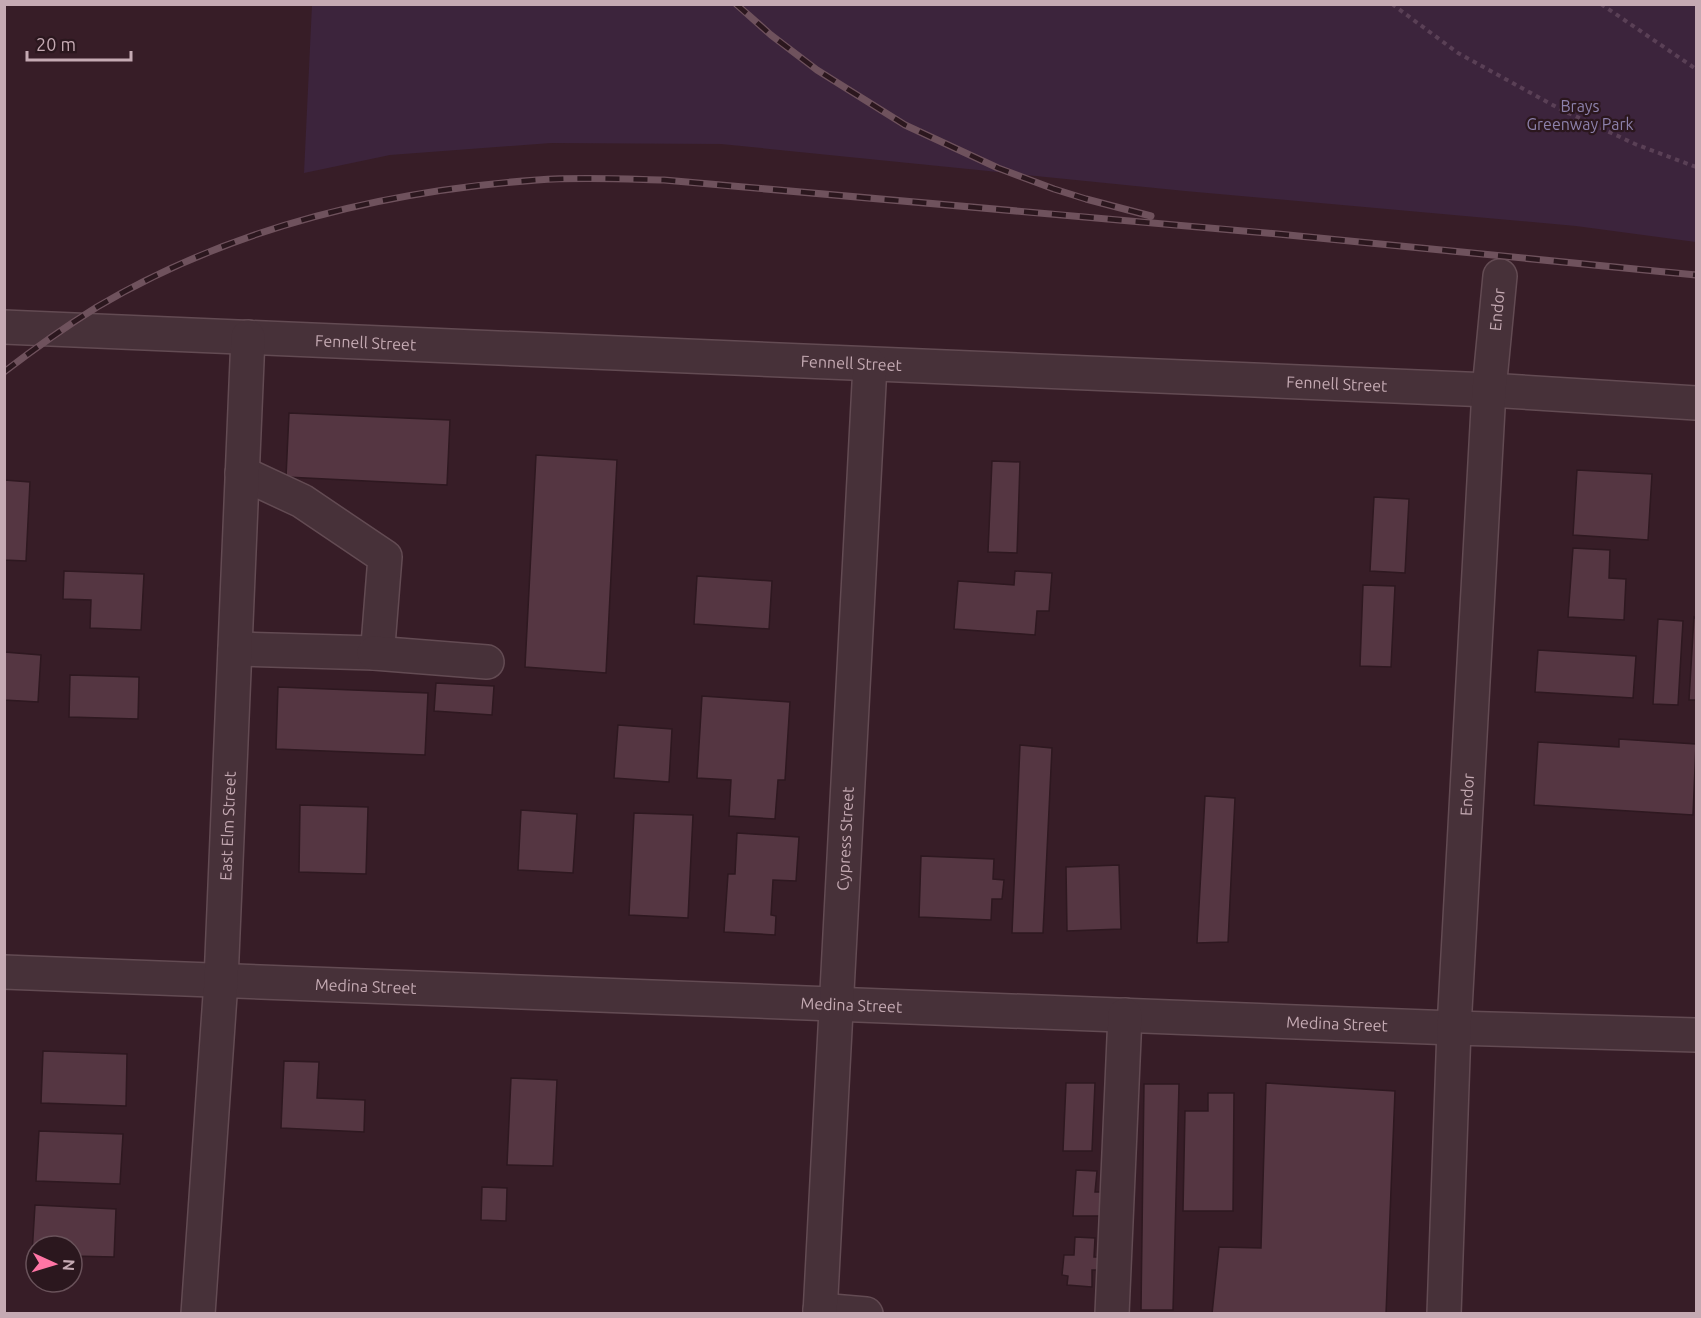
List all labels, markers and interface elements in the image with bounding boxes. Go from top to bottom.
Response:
scale bar [27,24,130,62]
text: 20 m [36,34,76,54]
park label: Brays Greenway Park [1526,97,1634,133]
street label: Endor [1486,287,1508,332]
street label: Fennell Street [315,331,417,354]
street label: Fennell Street [800,352,903,374]
street label: Fennell Street [1286,372,1388,395]
street label: East Elm Street [216,770,239,881]
street label: Endor [1457,773,1477,816]
street label: Cypress Street [833,785,857,891]
street label: Medina Street [315,975,418,997]
street label: Medina Street [800,994,903,1016]
street label: Medina Street [1286,1013,1389,1034]
north arrow [24,1234,84,1294]
text: N [60,1258,78,1272]

